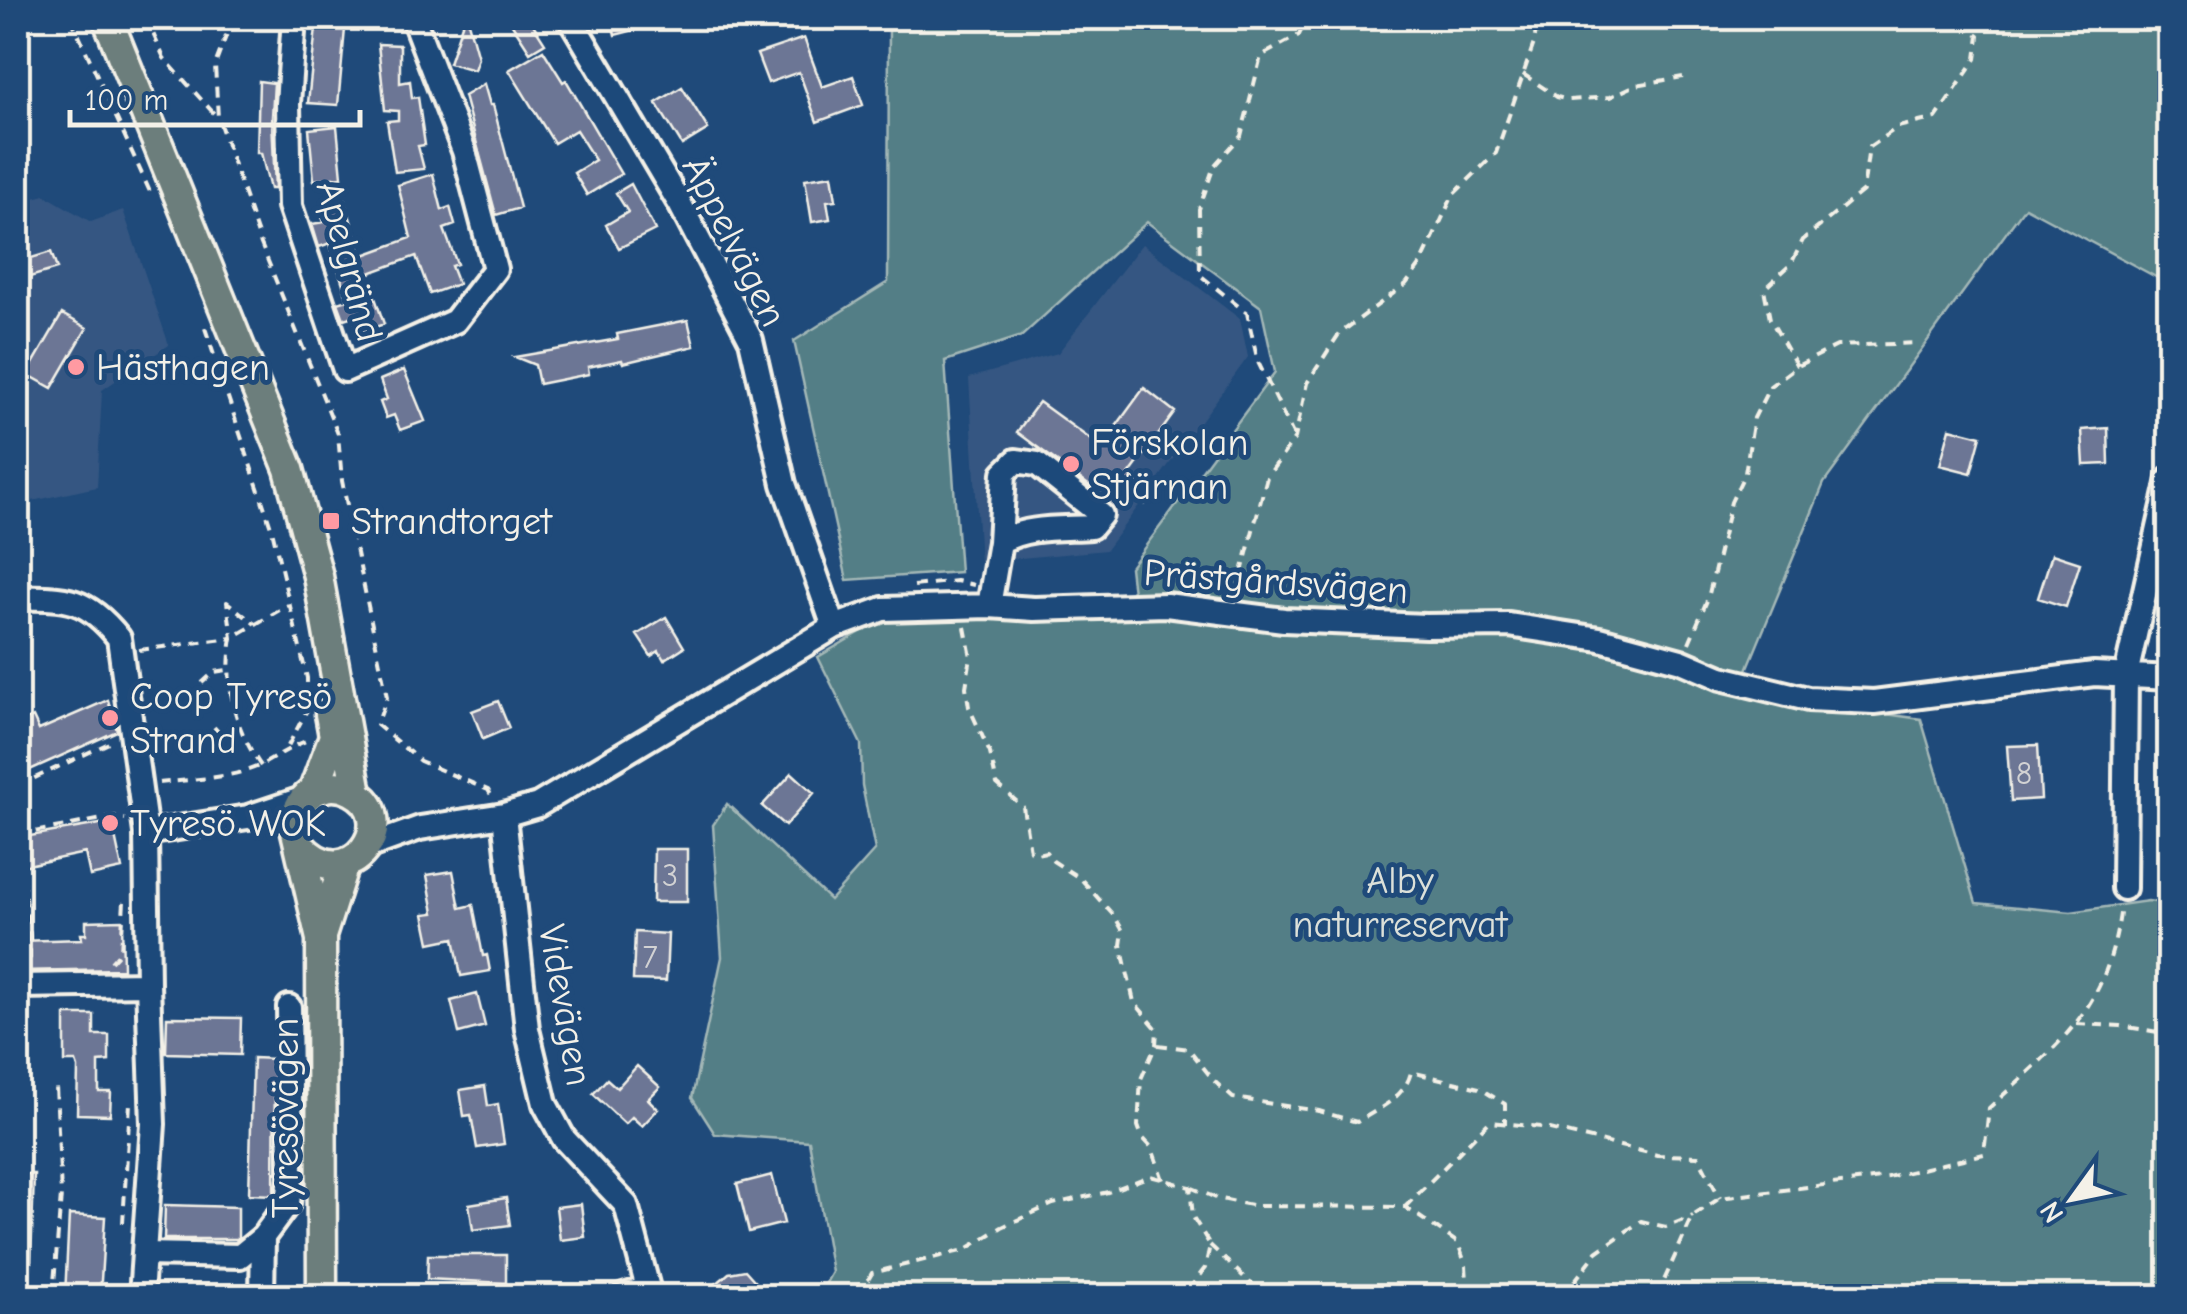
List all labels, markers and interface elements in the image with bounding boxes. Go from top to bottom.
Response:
scale bar [70,65,360,127]
text: 100 m [85,83,168,118]
street label: Äppelvägen [673,149,796,334]
street label: Apelgränd [306,176,392,346]
place label: Hästhagen [96,346,270,390]
marker: Hästhagen [65,356,87,378]
place label: Förskolan Stjärnan [1091,421,1248,509]
marker: Förskolan Stjärnan [1060,453,1082,475]
place label: Strandtorget [351,500,553,544]
marker: Strandtorget [320,510,342,532]
street label: Prästgårdsvägen [1142,551,1410,613]
place label: Coop Tyresö Strand [130,675,332,763]
marker: Coop Tyresö Strand [99,707,121,729]
house number: 8 [2016,755,2032,792]
place label: Tyresö WOK [130,802,326,846]
marker: Tyresö WOK [99,812,121,834]
house number: 3 [662,857,678,894]
park label: Alby naturreservat [1293,859,1509,947]
street label: Videvägen [529,921,601,1089]
house number: 7 [642,939,658,976]
street label: Tyresövägen [264,1018,308,1218]
north arrow [2022,1149,2122,1249]
text: N [2033,1196,2070,1228]

